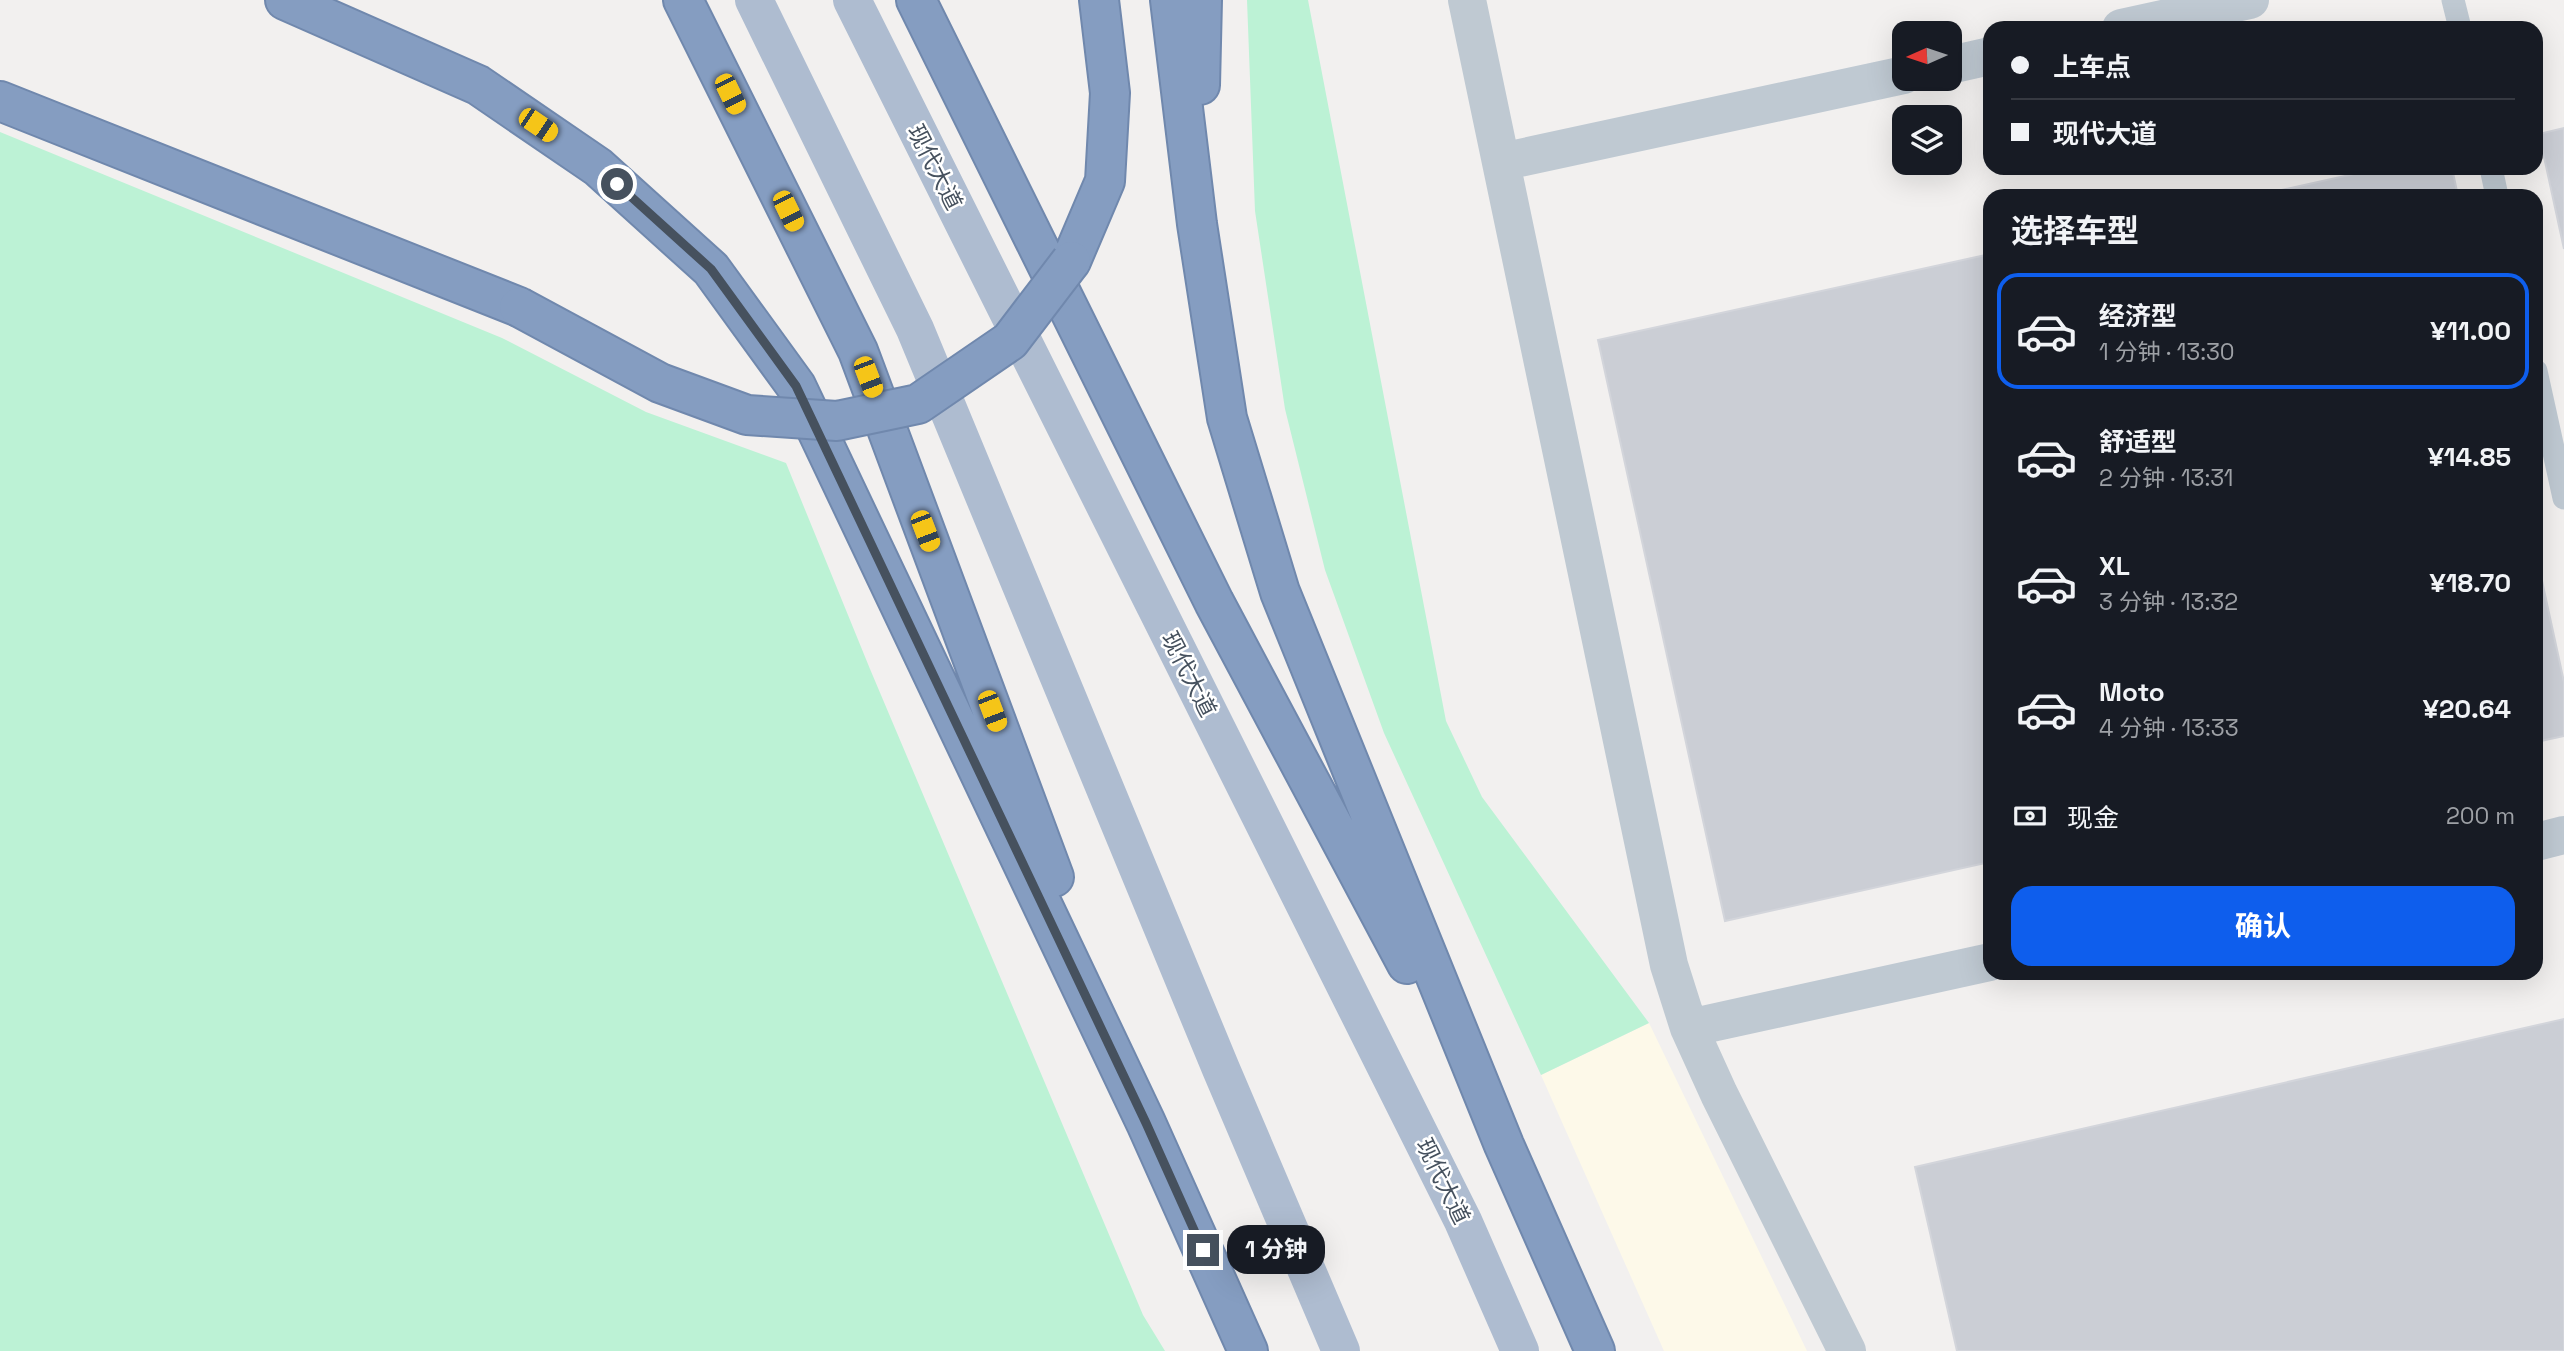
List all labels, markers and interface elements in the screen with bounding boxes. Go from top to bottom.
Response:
north arrow [1892,21,1962,91]
map controls [1892,21,1962,175]
text: 上车点 [2053,50,2131,84]
car [712,71,749,117]
car [515,105,562,145]
button: layers [1892,105,1962,175]
text: 现代大道 [2053,117,2157,151]
street label: 现代大道 [901,119,969,215]
route start [601,168,633,200]
car [770,188,807,234]
text: 选择车型 [2011,211,2139,251]
text: 经济型 [2099,299,2177,333]
icon: car [2015,300,2078,363]
text: ¥11.00 [2430,314,2511,348]
text: 1 分钟 · 13:30 [2099,337,2235,367]
car [851,354,886,400]
text: 舒适型 [2099,425,2177,459]
icon: car [2015,426,2078,489]
text: ¥14.85 [2428,440,2511,474]
text: 2 分钟 · 13:31 [2099,463,2233,493]
car [908,508,943,554]
text: XL [2099,549,2130,583]
icon: car [2015,552,2078,615]
text: ¥18.70 [2430,566,2511,600]
text: 3 分钟 · 13:32 [2099,587,2238,617]
street label: 现代大道 [1155,626,1223,722]
text: Moto [2099,675,2165,709]
icon: car [2015,678,2078,741]
car [975,688,1010,734]
text: ¥20.64 [2423,692,2511,726]
text: 4 分钟 · 13:33 [2099,713,2239,743]
icon: cash [2011,797,2049,835]
text: 现金 [2067,801,2119,835]
text: 200 m [2446,801,2515,831]
button: 确认 [2011,886,2515,966]
street label: 现代大道 [1409,1133,1477,1229]
callout: 1 分钟 [1228,1226,1326,1274]
route end [1187,1234,1219,1266]
text: 1 分钟 [1245,1234,1307,1264]

